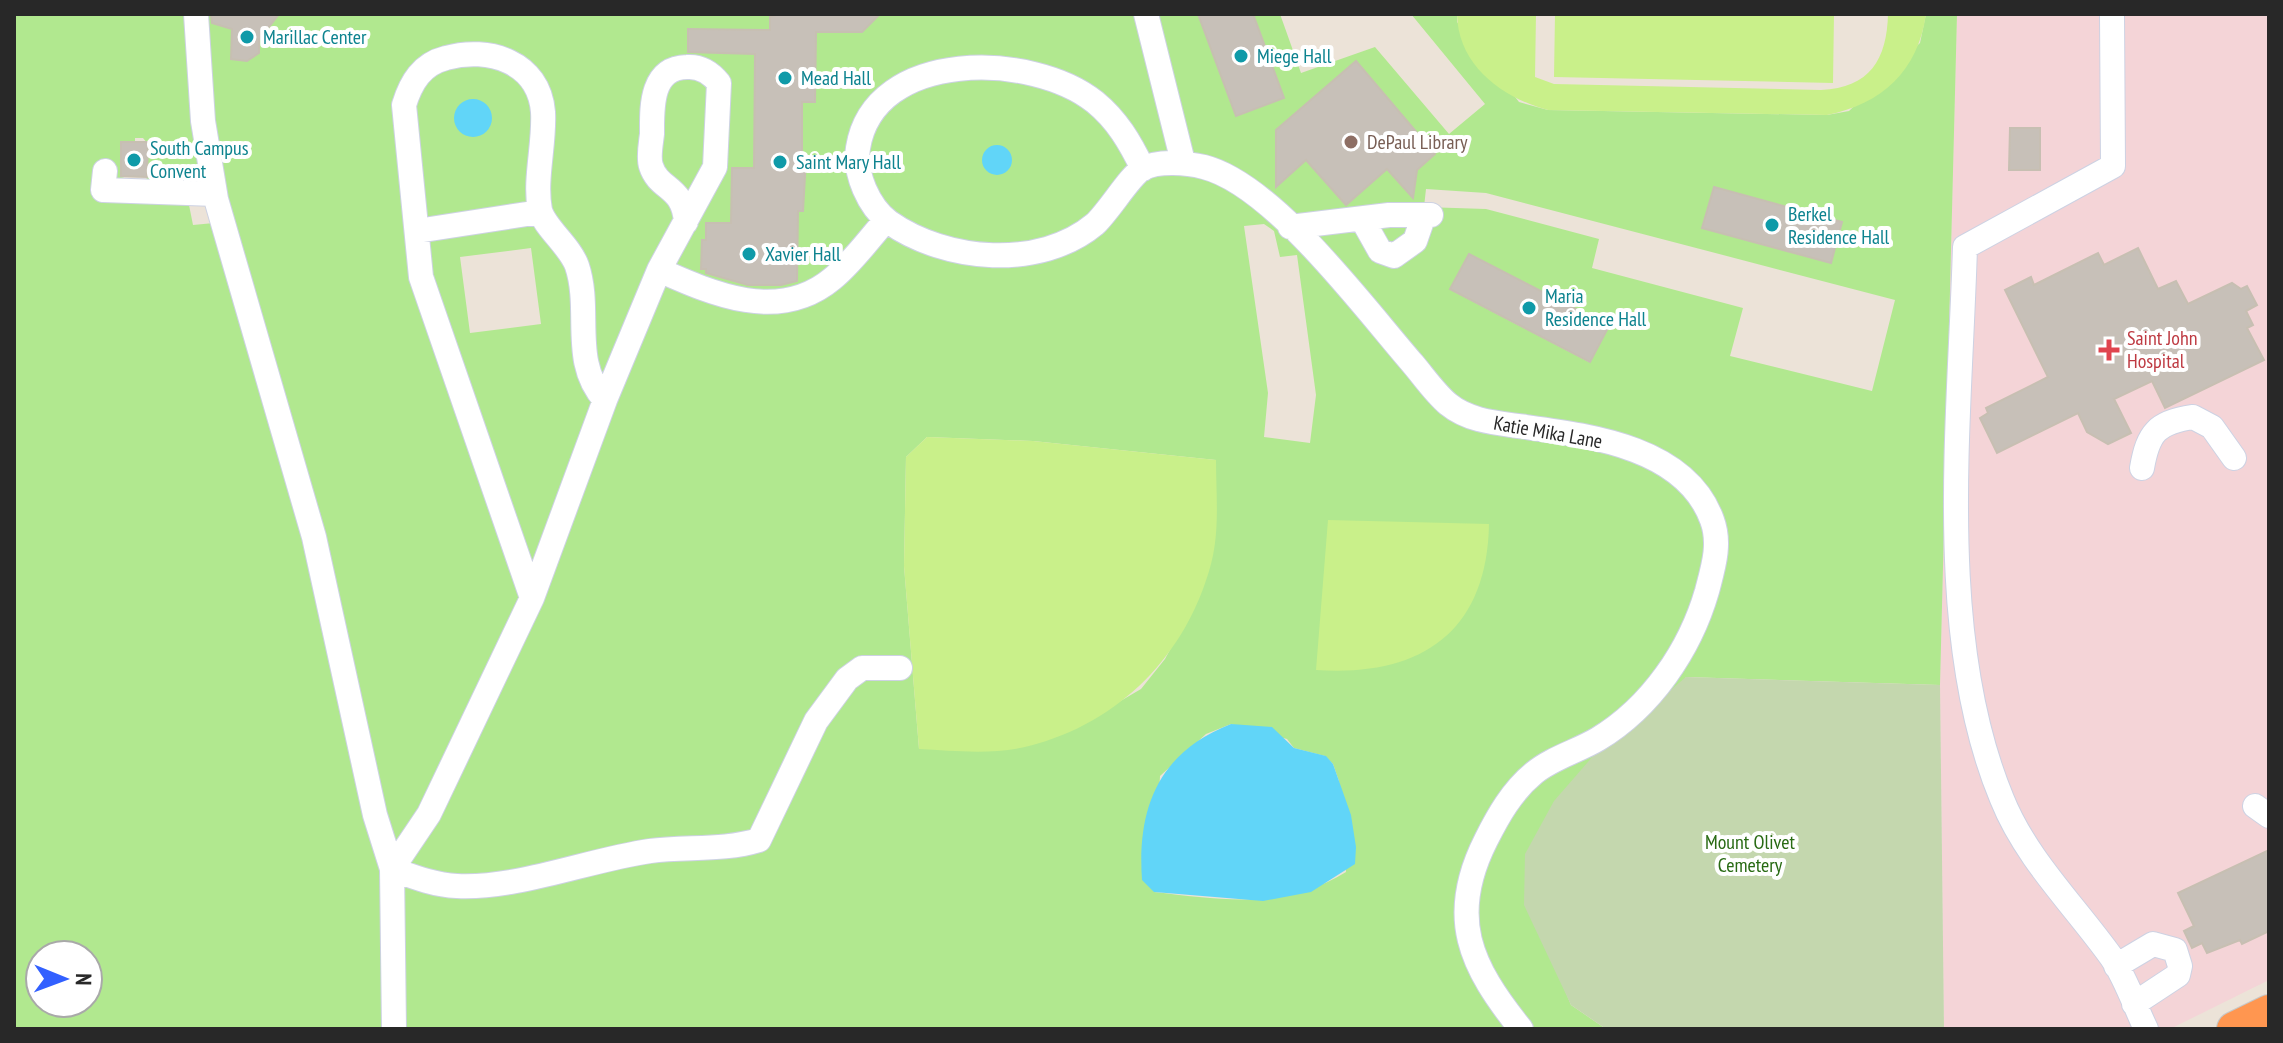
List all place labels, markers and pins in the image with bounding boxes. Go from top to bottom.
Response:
place label: Marillac Center [263,24,367,50]
marker: Marillac Center [238,28,256,46]
place label: Miege Hall [1257,43,1332,69]
marker: Miege Hall [1232,47,1250,65]
place label: Mead Hall [801,65,871,91]
marker: Mead Hall [776,69,794,87]
place label: DePaul Library [1367,129,1468,155]
marker: DePaul Library [1342,133,1360,151]
place label: South Campus Convent [150,135,249,184]
place label: Saint Mary Hall [796,149,901,175]
marker: South Campus Convent [125,151,143,169]
marker: Saint Mary Hall [771,153,789,171]
place label: Berkel Residence Hall [1788,201,1890,250]
marker: Berkel Residence Hall [1763,216,1781,234]
place label: Xavier Hall [765,241,841,267]
marker: Xavier Hall [740,245,758,263]
place label: Maria Residence Hall [1545,283,1647,332]
marker: Maria Residence Hall [1520,299,1538,317]
place label: Saint John Hospital [2127,325,2197,374]
marker: Saint John Hospital [2098,339,2120,361]

